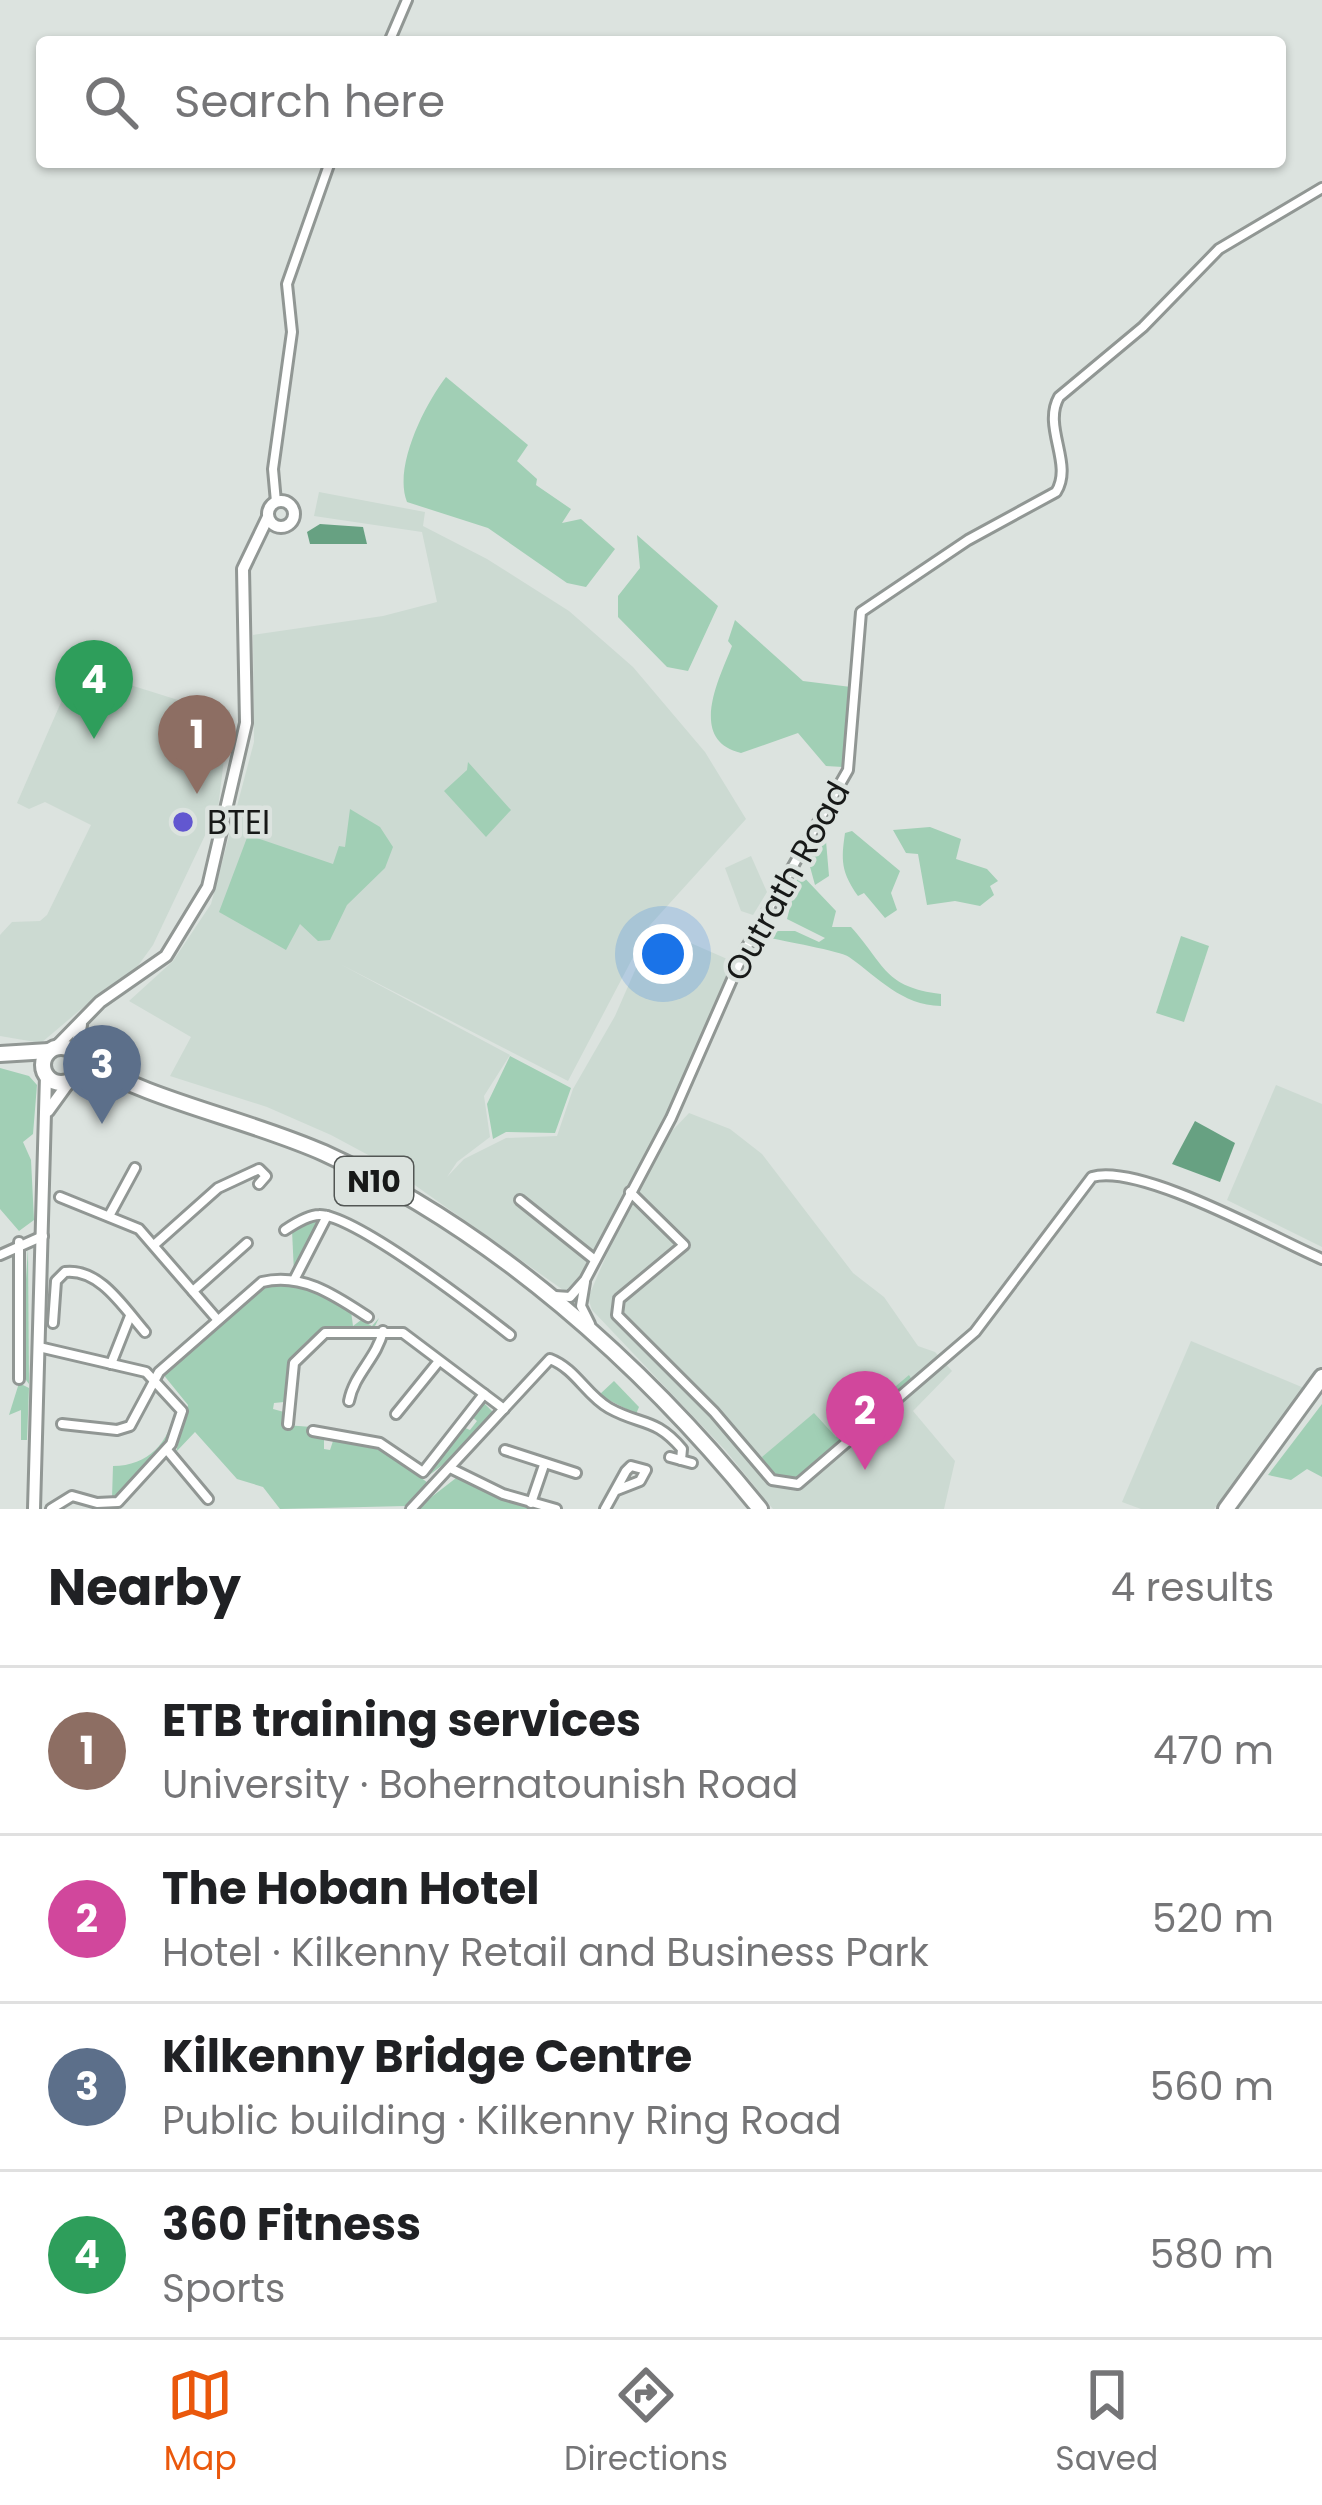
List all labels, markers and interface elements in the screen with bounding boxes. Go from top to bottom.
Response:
search box [36,36,1286,168]
icon: search [78,69,144,135]
text: Search here [174,70,445,133]
pin: 4 [55,640,133,739]
pin: 1 [158,695,236,794]
street label: Outrath Road [713,773,861,989]
place label: BTEI [207,799,270,846]
marker: BTEI [170,809,196,835]
your location [633,924,693,984]
pin: 3 [63,1025,141,1124]
road number: N10 [335,1157,413,1205]
pin: 2 [826,1371,904,1470]
text: Nearby [48,1551,241,1623]
text: 4 results [1111,1560,1274,1615]
text: ETB training services [162,1689,641,1752]
text: 1 [80,1723,94,1778]
text: 470 m [1153,1723,1274,1778]
text: University · Bohernatounish Road [162,1757,798,1812]
text: The Hoban Hotel [162,1857,540,1920]
text: 2 [76,1891,98,1946]
text: 520 m [1152,1891,1274,1946]
text: Hotel · Kilkenny Retail and Business Park [162,1925,929,1980]
text: Kilkenny Bridge Centre [162,2025,692,2088]
text: 3 [75,2059,99,2114]
text: 560 m [1150,2059,1274,2114]
text: Public building · Kilkenny Ring Road [162,2093,842,2148]
text: 360 Fitness [162,2193,421,2256]
text: 4 [74,2227,100,2282]
text: 580 m [1150,2227,1274,2282]
text: Sports [162,2261,285,2316]
tab: Map [164,2362,237,2484]
tab: Directions [564,2362,728,2484]
tab: Saved [1055,2362,1158,2484]

